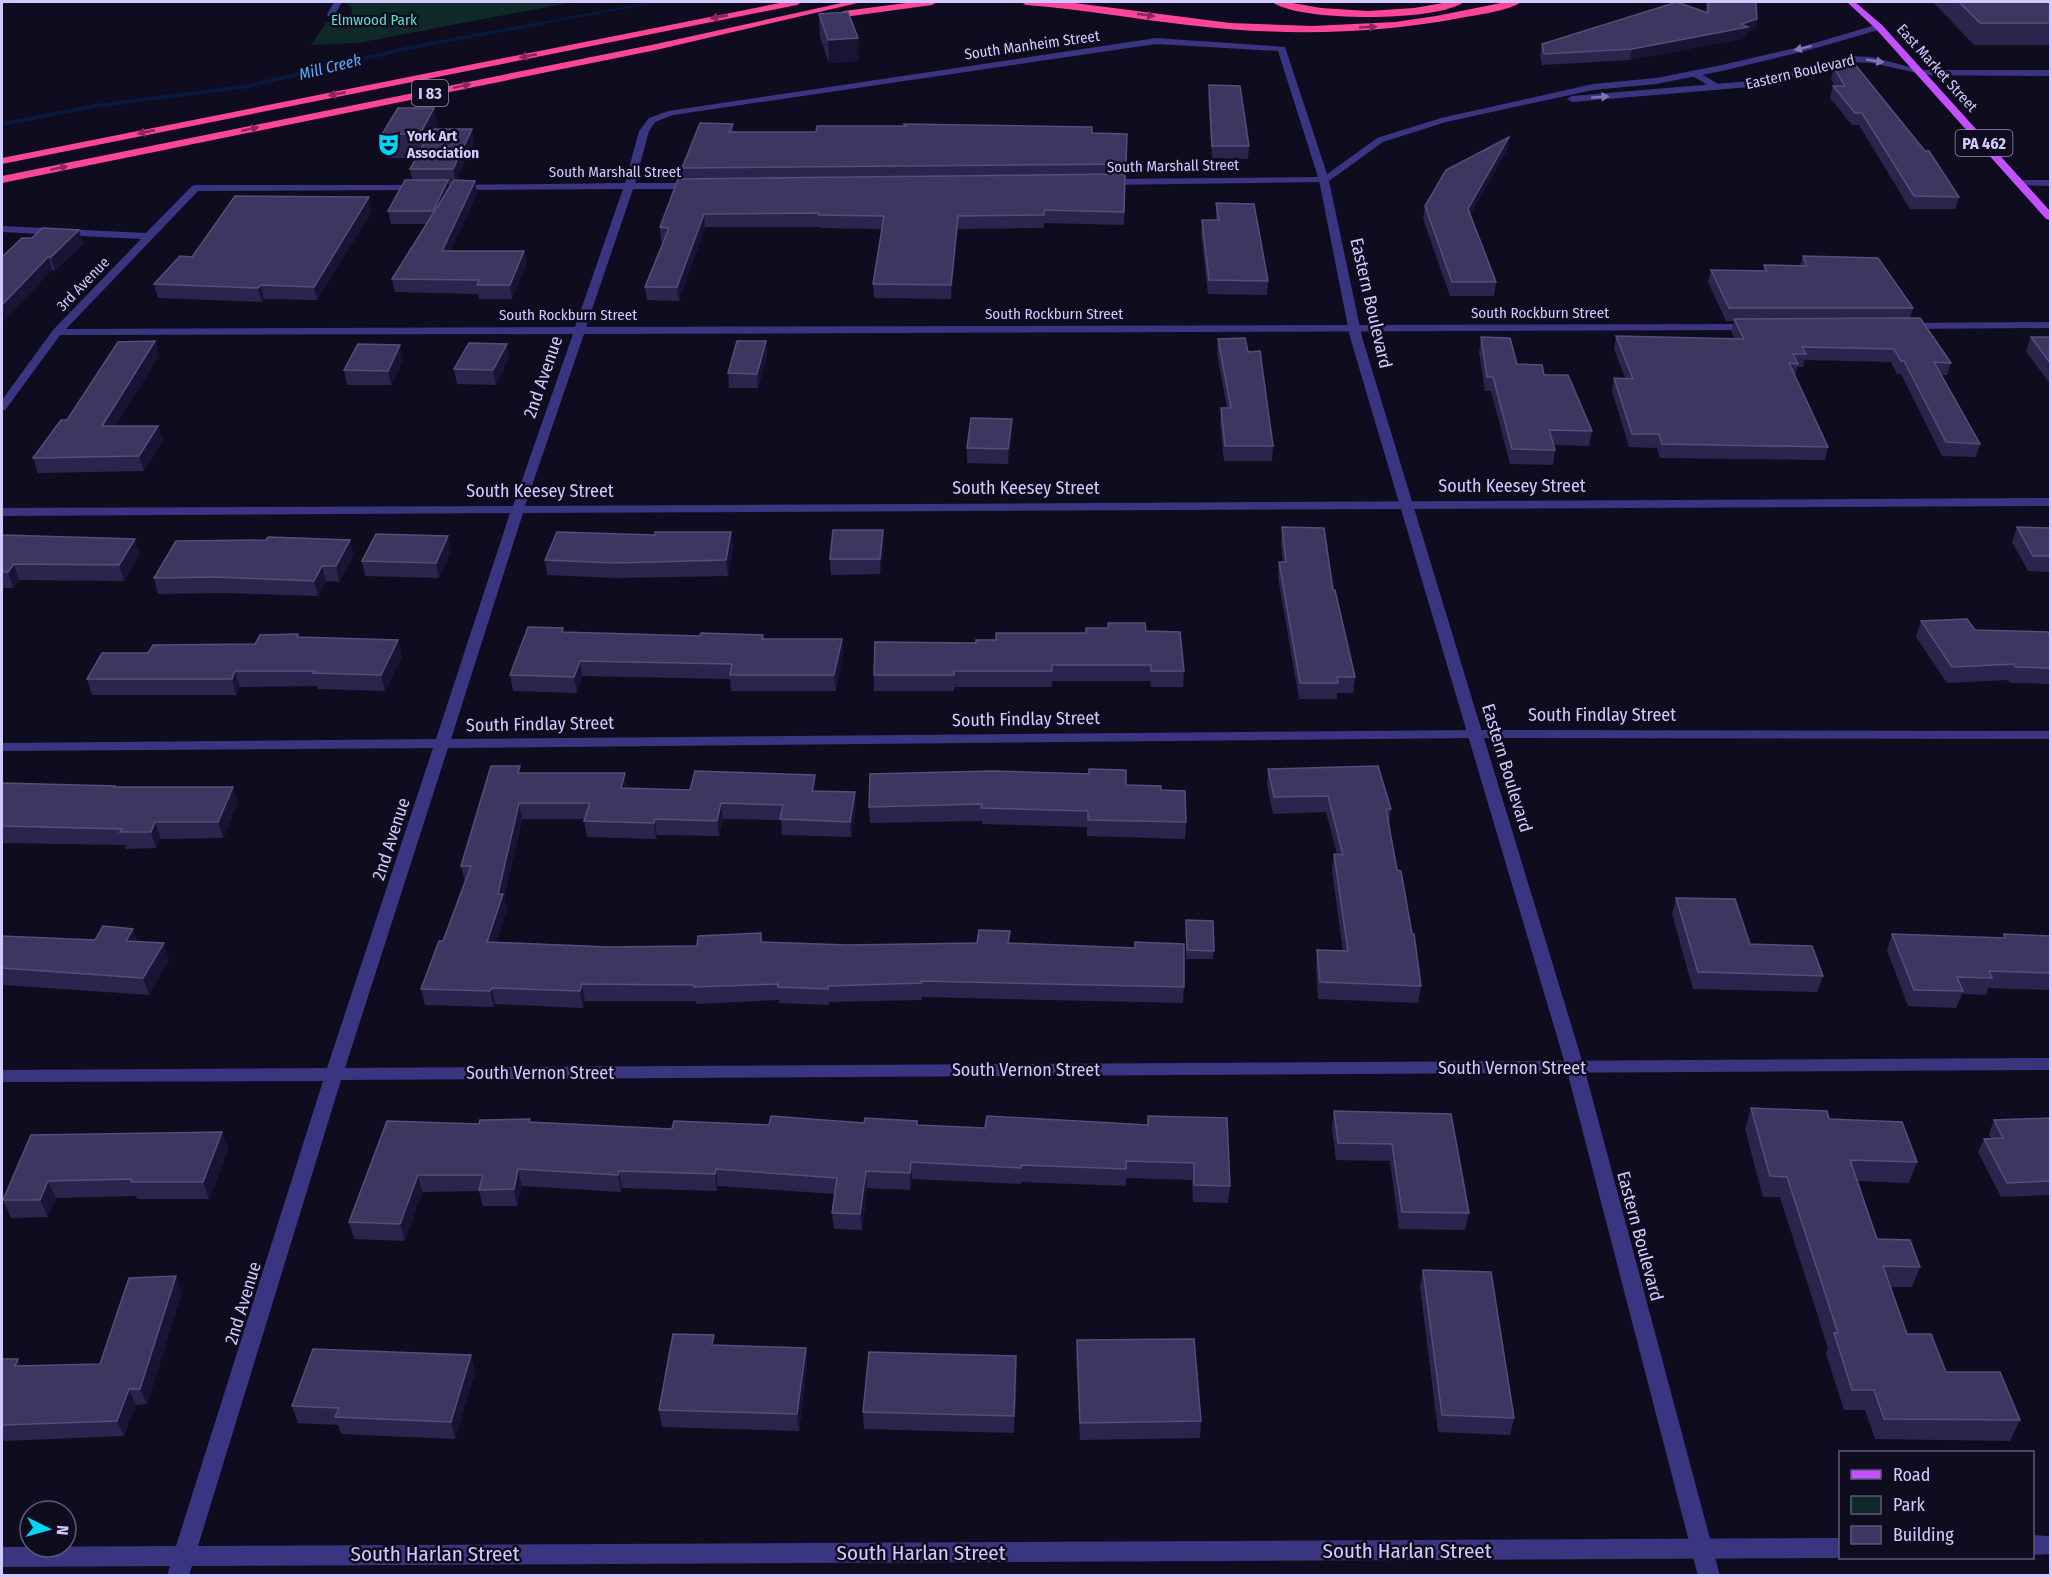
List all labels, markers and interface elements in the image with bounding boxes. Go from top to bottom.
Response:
park label: Elmwood Park [331,11,417,29]
one-way arrow [1137,11,1156,20]
one-way arrow [710,13,729,22]
street label: East Market Street [1893,20,1981,116]
one-way arrow [1359,23,1378,32]
street label: South Manheim Street [963,27,1101,63]
one-way arrow [1793,44,1812,54]
water label: Mill Creek [297,50,363,84]
one-way arrow [519,51,537,61]
street label: Eastern Boulevard [1744,51,1856,93]
one-way arrow [1866,56,1885,65]
road number: I 83 [412,80,448,106]
one-way arrow [452,81,471,90]
one-way arrow [327,90,346,99]
one-way arrow [1591,93,1610,102]
one-way arrow [241,124,260,133]
place label: York Art Association [406,127,479,162]
one-way arrow [136,128,155,137]
road number: PA 462 [1956,130,2012,156]
theatre icon: York Art Association [376,132,402,158]
street label: South Marshall Street [1107,156,1239,176]
one-way arrow [50,163,69,172]
street label: South Marshall Street [549,163,681,181]
street label: Eastern Boulevard [1345,236,1397,370]
street label: 3rd Avenue [53,253,113,315]
street label: South Rockburn Street [1471,304,1609,322]
street label: South Rockburn Street [985,305,1123,323]
street label: South Rockburn Street [499,306,637,324]
street label: 2nd Avenue [519,333,567,421]
street label: South Keesey Street [1438,475,1586,497]
street label: South Keesey Street [952,477,1100,499]
street label: South Keesey Street [466,480,614,502]
street label: Eastern Boulevard [1477,701,1537,835]
street label: South Findlay Street [1528,704,1676,726]
street label: South Findlay Street [952,707,1100,731]
street label: South Findlay Street [466,712,614,736]
street label: 2nd Avenue [367,795,415,883]
street label: South Vernon Street [1438,1057,1586,1079]
street label: South Vernon Street [952,1059,1100,1081]
street label: South Vernon Street [466,1062,614,1084]
street label: Eastern Boulevard [1612,1169,1668,1303]
street label: 2nd Avenue [220,1259,266,1347]
legend [1839,1451,2034,1559]
text: Road [1893,1464,1930,1486]
text: Park [1893,1494,1926,1516]
north arrow [18,1499,78,1559]
text: Building [1893,1524,1954,1546]
text: N [53,1525,72,1536]
street label: South Harlan Street [1322,1538,1492,1564]
street label: South Harlan Street [836,1540,1006,1566]
street label: South Harlan Street [350,1541,520,1567]

